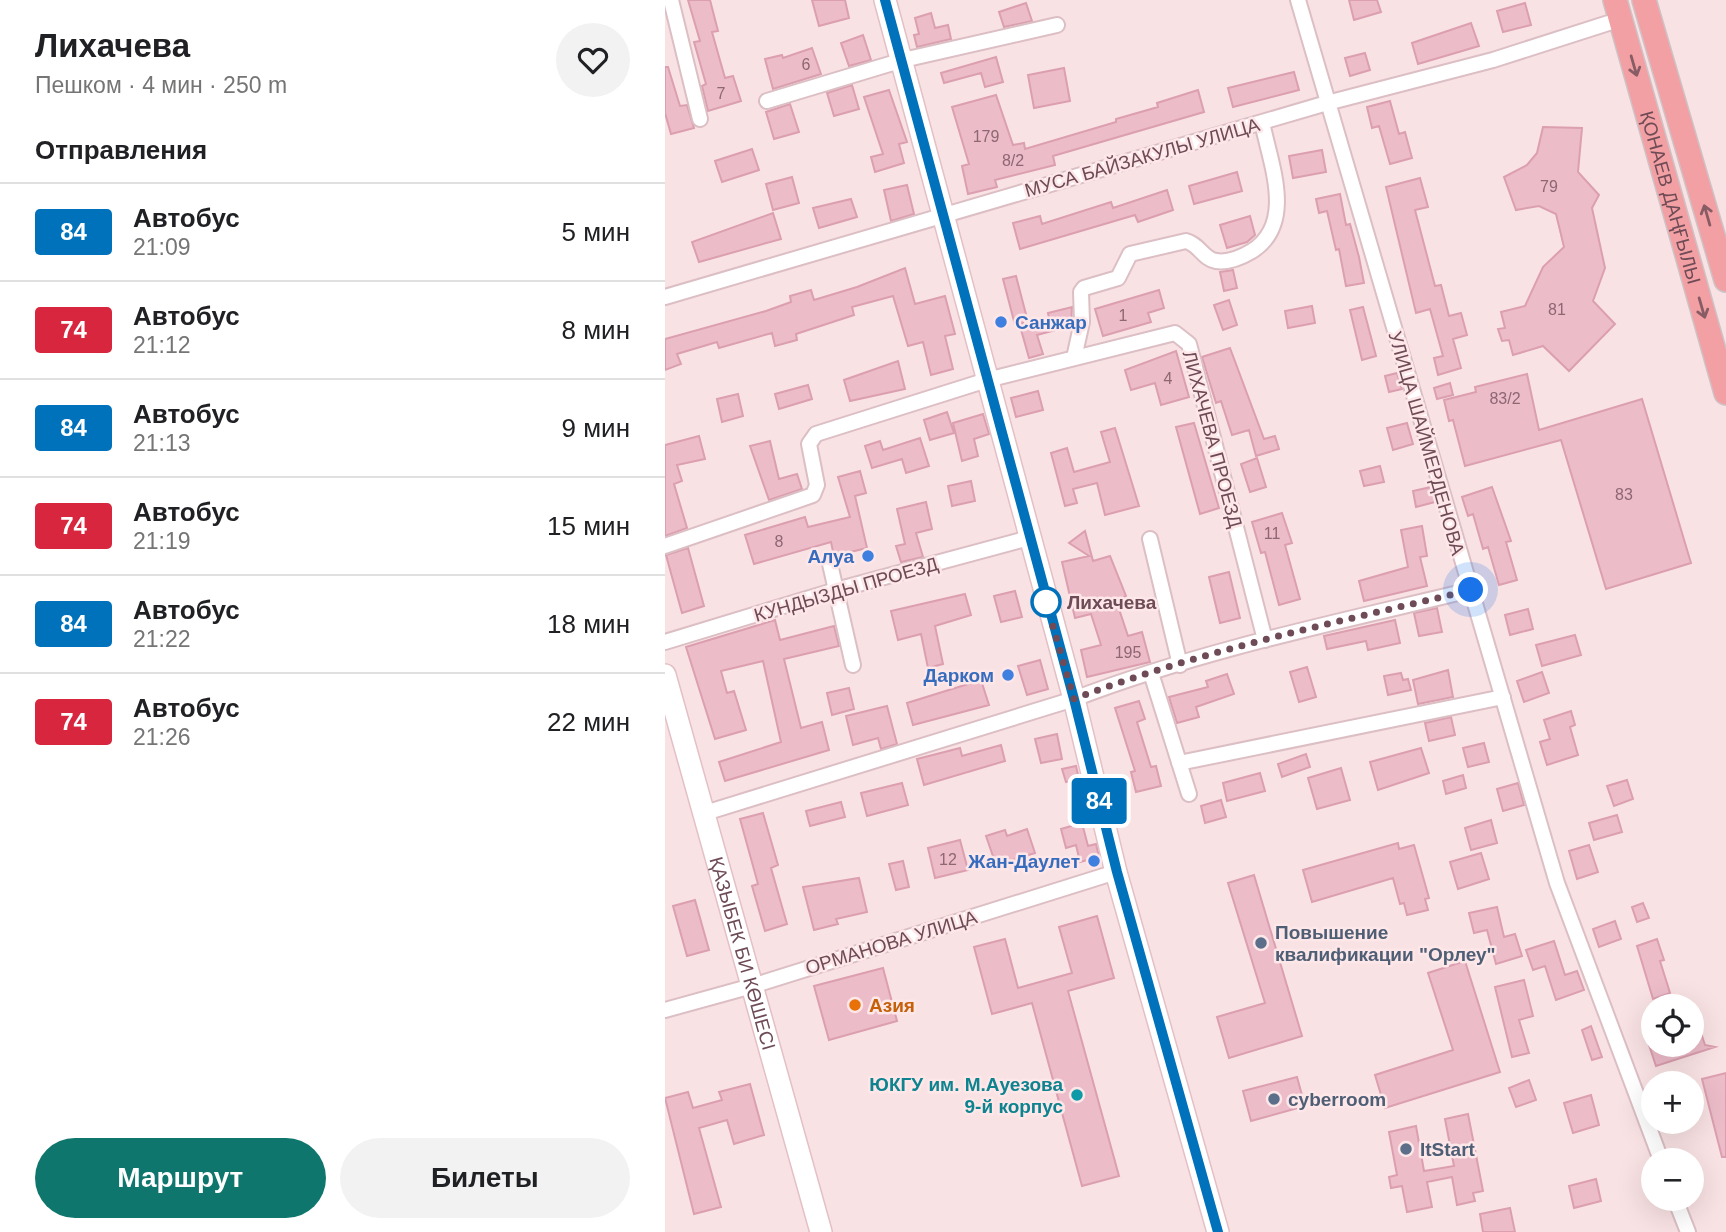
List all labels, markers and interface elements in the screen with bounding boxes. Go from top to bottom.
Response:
button: heart [556,23,630,97]
text: Лихачева [35,27,190,64]
one-way arrow [1628,54,1641,76]
house number: 6 [802,56,811,73]
text: Пешком · 4 мин · 250 m [35,72,287,98]
house number: 7 [717,85,726,102]
street label: ҚОНАЕВ ДАҢҒЫЛЫ [1636,109,1705,286]
street label: МУСА БАЙЗАКУЛЫ УЛИЦА [1022,114,1262,201]
house number: 179 [973,128,999,145]
text: Отправления [35,135,207,165]
house number: 8/2 [1002,152,1024,169]
house number: 79 [1540,178,1558,195]
text: Автобус [133,203,240,233]
one-way arrow [1700,204,1713,226]
text: 5 мин [562,217,630,247]
text: 84 [60,218,87,245]
text: 21:09 [133,234,191,260]
one-way arrow [1697,297,1710,319]
text: Автобус [133,301,240,331]
house number: 81 [1548,301,1566,318]
house number: 1 [1119,307,1128,324]
place label: Санжар [1015,312,1087,333]
marker: Санжар [993,314,1009,330]
text: 8 мин [562,315,630,345]
text: 74 [60,316,87,343]
street label: УЛИЦА ШАЙМЕРДЕНОВА [1384,329,1469,558]
text: 21:12 [133,332,191,358]
street label: ЛИХАЧЕВА ПРОЕЗД [1179,348,1246,530]
house number: 4 [1164,370,1173,387]
house number: 83/2 [1489,390,1521,407]
text: Автобус [133,399,240,429]
text: 9 мин [562,413,630,443]
text: 84 [60,414,87,441]
text: 21:13 [133,430,191,456]
house number: 83 [1615,486,1633,503]
text: Автобус [133,497,240,527]
text: 15 мин [547,511,630,541]
text: 74 [60,512,87,539]
house number: 11 [1264,525,1280,542]
text: 21:19 [133,528,191,554]
house number: 8 [775,533,784,550]
place label: Алуа [808,546,854,567]
marker: Алуа [860,548,876,564]
street label: КУНДЫЗДЫ ПРОЕЗД [752,553,941,626]
your location [1453,572,1488,607]
marker: Лихачева [1031,587,1061,617]
place label: Лихачева [1067,592,1157,613]
text: Автобус [133,595,240,625]
text: 18 мин [547,609,630,639]
text: 84 [60,610,87,637]
text: 21:22 [133,626,191,652]
house number: 195 [1115,644,1141,661]
place label: Дарком [924,665,994,686]
marker: Дарком [1000,667,1016,683]
text: Автобус [133,693,240,723]
text: 22 мин [547,707,630,737]
text: 74 [60,708,87,735]
text: 21:26 [133,724,191,750]
line badge: 84 [1067,778,1131,824]
text: 84 [1086,787,1112,814]
house number: 12 [939,851,957,868]
place label: Жан-Даулет [967,851,1080,872]
marker: Жан-Даулет [1086,853,1102,869]
street label: ҚАЗЫБЕК БИ КӨШЕСІ [705,854,780,1052]
street label: ОРМАНОВА УЛИЦА [803,906,980,979]
place label: Повышение квалификации "Орлеу" [1275,922,1496,965]
marker: Повышение квалификации "Орлеу" [1253,935,1269,951]
map controls [1641,994,1704,1211]
button: locate [1641,994,1704,1057]
place label: Азия [869,995,915,1016]
marker: Азия [847,997,863,1013]
button: + [1641,1071,1704,1134]
place label: ЮКГУ им. М.Ауезова 9-й корпус [869,1074,1063,1117]
marker: ЮКГУ им. М.Ауезова 9-й корпус [1069,1087,1085,1103]
place label: cyberroom [1288,1089,1386,1110]
marker: cyberroom [1266,1091,1282,1107]
button: Маршрут [35,1138,326,1218]
button: Билеты [340,1138,630,1218]
place label: ItStart [1420,1139,1476,1160]
marker: ItStart [1398,1141,1414,1157]
button: − [1641,1148,1704,1211]

